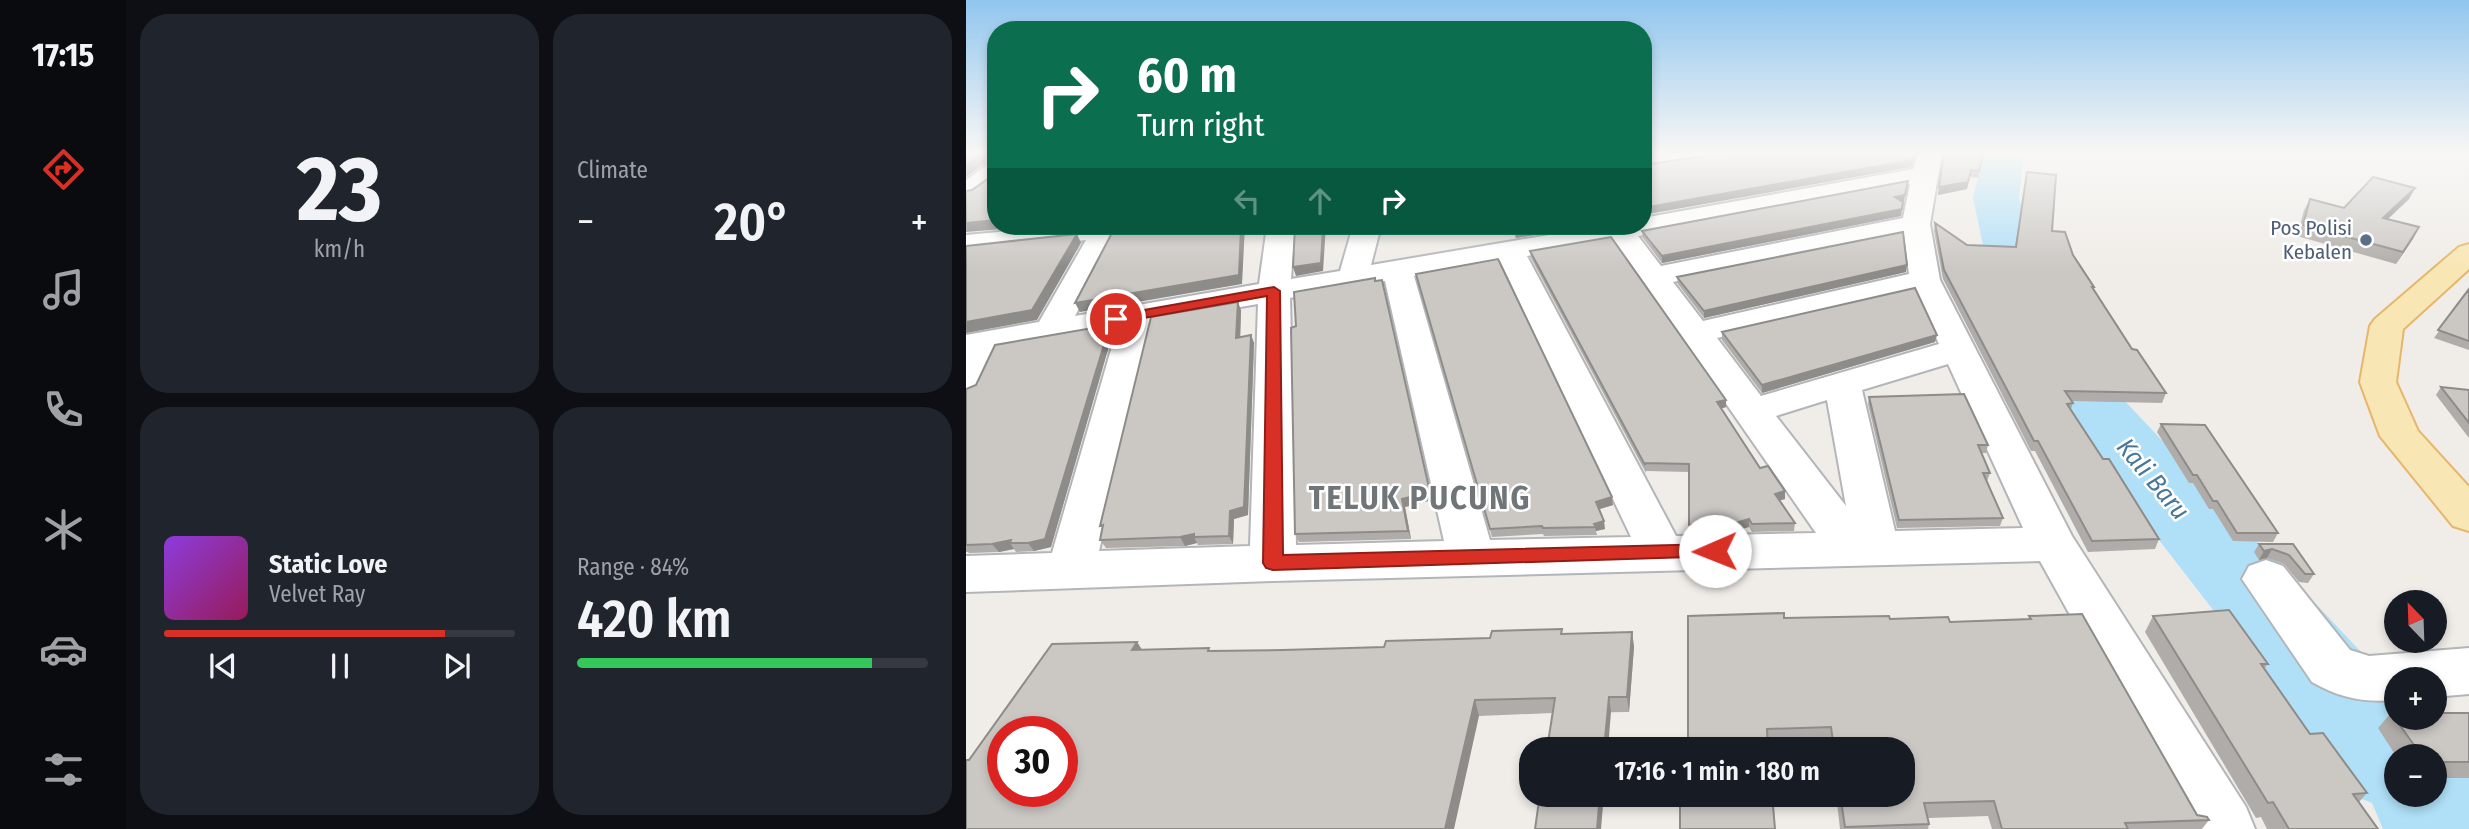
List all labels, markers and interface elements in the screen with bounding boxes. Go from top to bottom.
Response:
text: 17:15 [32,36,94,74]
text: 60 m [1137,46,1237,105]
icon: right [1022,49,1113,140]
text: Turn right [1137,106,1264,144]
text: 23 [297,135,382,244]
icon: directions [39,145,88,194]
text: Climate [577,156,648,184]
icon: left [1228,182,1266,220]
icon: ahead [1301,182,1339,220]
icon: right [1374,182,1412,220]
text: 20° [714,191,791,254]
text: − [577,199,594,245]
text: + [911,199,928,245]
place label: Pos Polisi Kebalen [2270,215,2352,265]
marker: Pos Polisi Kebalen [2358,232,2374,248]
text: km/h [314,235,365,263]
icon: music [39,265,88,314]
pin [1086,289,1146,349]
icon: arrive [1097,300,1135,338]
icon: phone [39,385,88,434]
water label: Kali Baru [2110,432,2196,526]
district label: TELUK PUCUNG [1309,479,1531,517]
icon: climate [39,505,88,554]
position arrow [1678,514,1752,588]
text: Static Love [269,549,387,580]
text: Range · 84% [577,553,689,581]
text: Velvet Ray [269,580,365,608]
text: 420 km [577,588,732,651]
north arrow [2384,590,2446,653]
map controls [2384,590,2447,807]
icon: car [39,625,88,674]
icon: previous [204,647,242,685]
icon: pause [321,647,359,685]
icon: next [438,647,476,685]
button: + [2384,667,2447,730]
speed limit sign: 30 [987,716,1078,807]
button: − [2384,744,2447,807]
icon: filters [39,745,88,794]
text: 17:16 · 1 min · 180 m [1614,756,1820,787]

